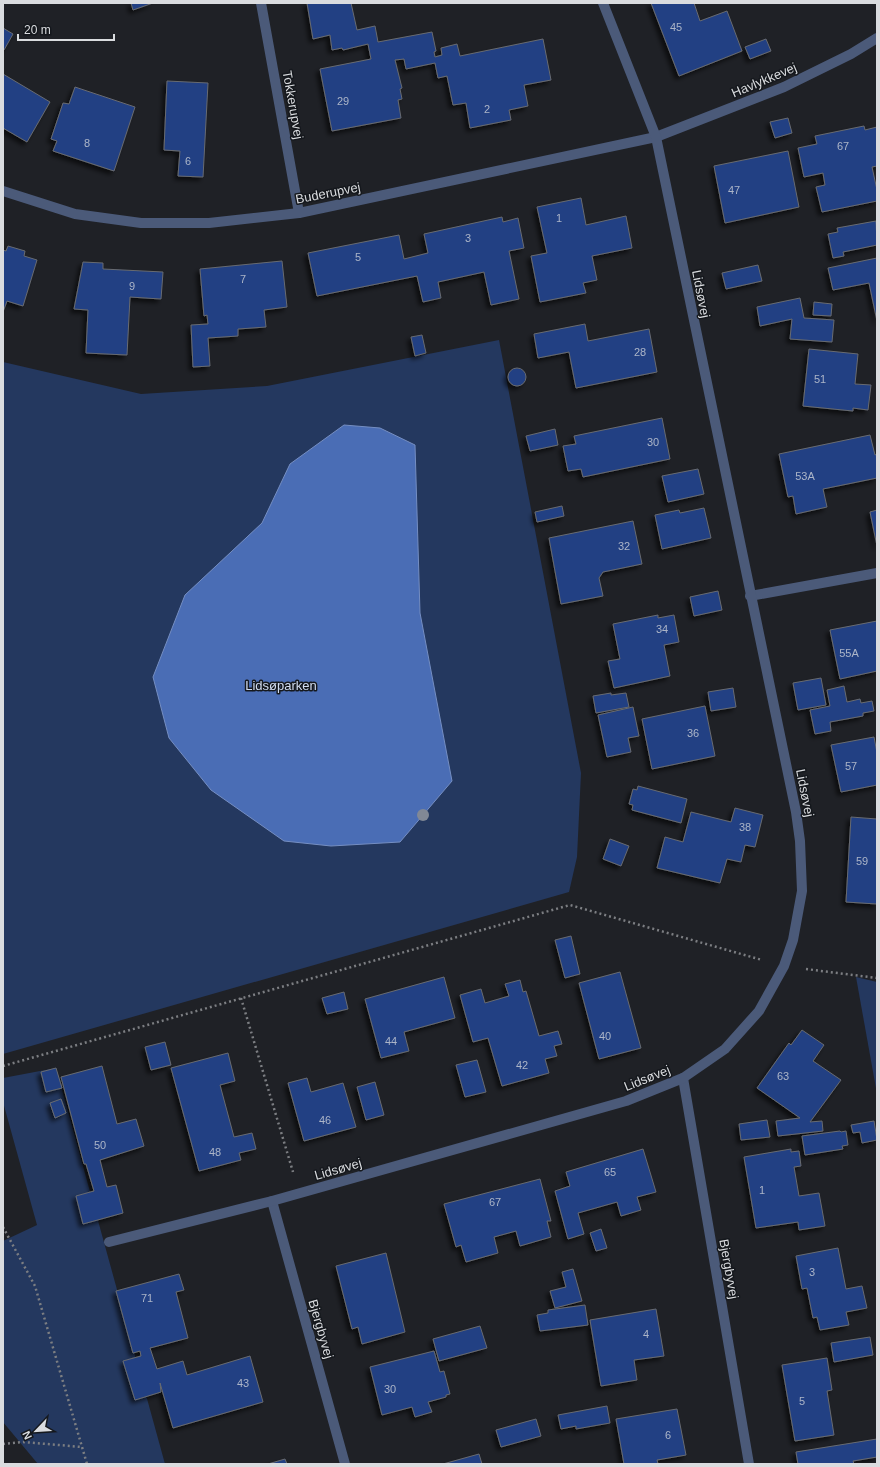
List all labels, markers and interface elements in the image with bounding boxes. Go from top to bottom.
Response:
scale bar [18,16,114,42]
house number: 45 [670,21,682,33]
text: 20 m [24,23,51,37]
street label: Havlykkevej [729,60,799,100]
street label: Tokkerupvej [280,70,306,141]
house number: 29 [337,95,349,107]
house number: 2 [484,103,490,115]
house number: 8 [84,137,90,149]
house number: 67 [837,140,849,152]
house number: 6 [185,155,191,167]
street label: Buderupvej [294,179,362,207]
house number: 47 [728,184,740,196]
house number: 1 [556,212,562,224]
house number: 3 [465,232,471,244]
house number: 5 [355,251,361,263]
street label: Lidsøvej [689,269,713,319]
house number: 7 [240,273,246,285]
house number: 9 [129,280,135,292]
house number: 28 [634,346,646,358]
house number: 51 [814,373,826,385]
house number: 30 [647,436,659,448]
house number: 53A [795,470,815,482]
house number: 32 [618,540,630,552]
house number: 34 [656,623,668,635]
house number: 55A [839,647,859,659]
park label: Lidsøparken [245,678,317,693]
house number: 36 [687,727,699,739]
house number: 57 [845,760,857,772]
street label: Lidsøvej [793,768,817,818]
house number: 38 [739,821,751,833]
house number: 59 [856,855,868,867]
house number: 40 [599,1030,611,1042]
house number: 44 [385,1035,397,1047]
house number: 42 [516,1059,528,1071]
street label: Lidsøvej [622,1062,672,1094]
house number: 63 [777,1070,789,1082]
house number: 46 [319,1114,331,1126]
house number: 50 [94,1139,106,1151]
house number: 48 [209,1146,221,1158]
street label: Lidsøvej [313,1155,363,1183]
house number: 65 [604,1166,616,1178]
house number: 1 [759,1184,765,1196]
house number: 67 [489,1196,501,1208]
street label: Bjergbyvej [716,1238,742,1300]
house number: 3 [809,1266,815,1278]
house number: 71 [141,1292,153,1304]
street label: Bjergbyvej [305,1298,337,1360]
house number: 4 [643,1328,649,1340]
house number: 43 [237,1377,249,1389]
house number: 30 [384,1383,396,1395]
house number: 5 [799,1395,805,1407]
north arrow [16,1411,56,1451]
text: N [20,1429,34,1441]
house number: 6 [665,1429,671,1441]

